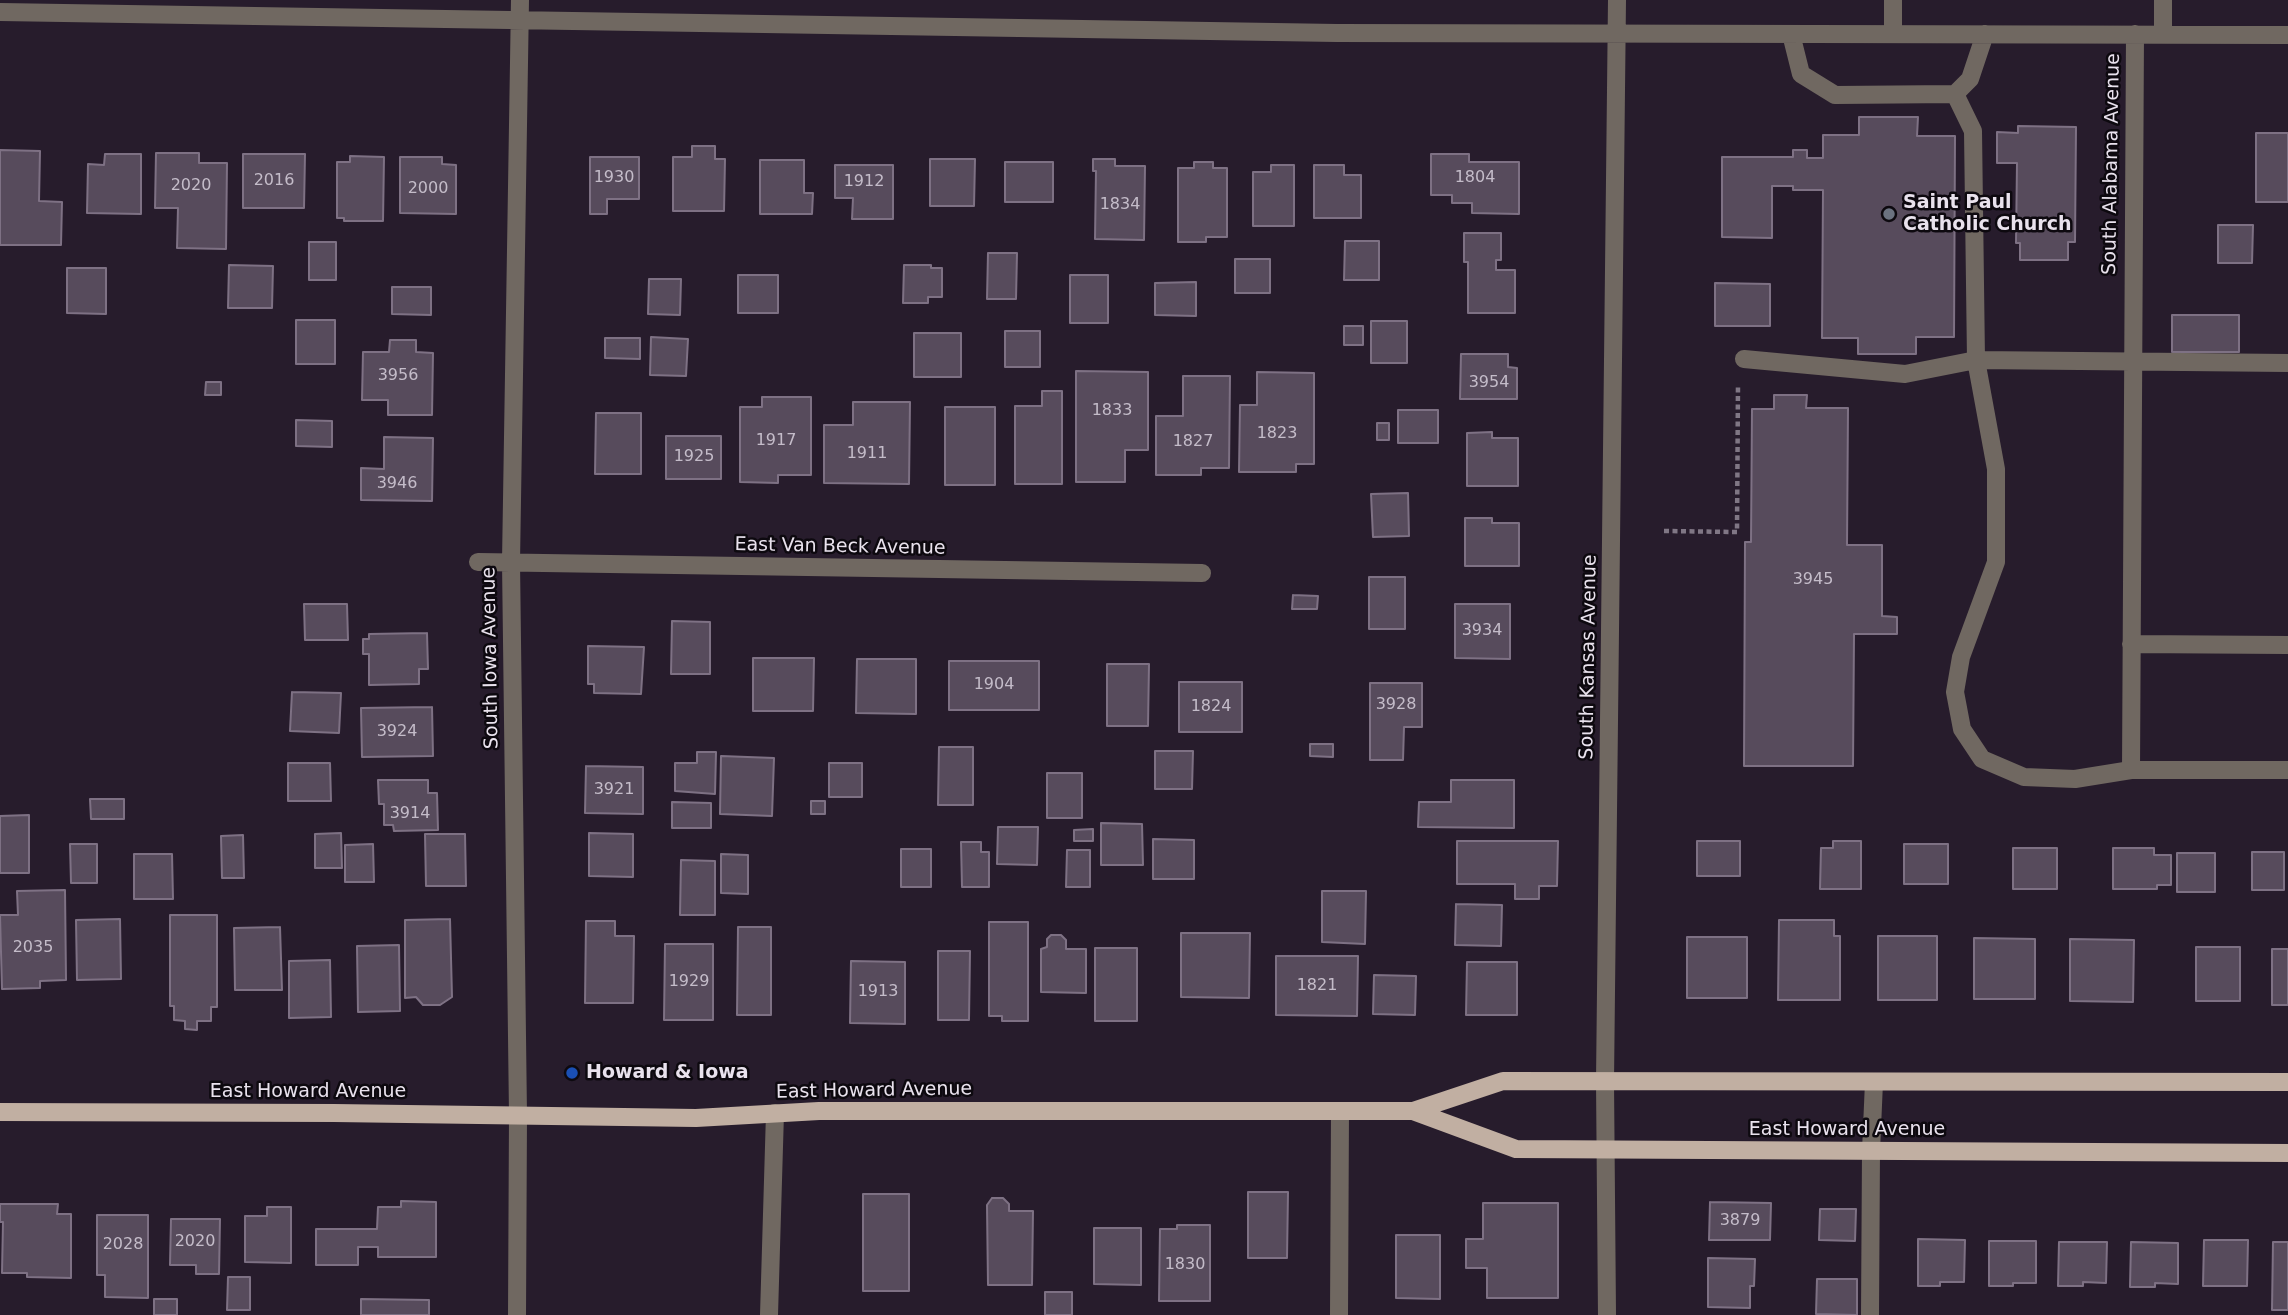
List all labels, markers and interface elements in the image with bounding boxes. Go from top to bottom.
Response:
street label: South Alabama Avenue [2099,53,2125,275]
house number: 1930 [594,168,634,188]
house number: 1804 [1455,168,1495,188]
house number: 2016 [254,171,294,191]
house number: 1912 [844,172,884,192]
house number: 2020 [171,176,211,196]
house number: 2000 [408,179,448,199]
place label: Saint Paul Catholic Church [1903,192,2071,236]
house number: 1834 [1100,195,1140,215]
marker: Saint Paul Catholic Church [1881,206,1897,222]
house number: 3956 [378,366,418,386]
house number: 3954 [1469,373,1509,393]
house number: 1833 [1092,401,1132,421]
house number: 1823 [1257,424,1297,444]
house number: 1917 [756,431,796,451]
house number: 1827 [1173,432,1213,452]
house number: 1911 [847,444,887,464]
house number: 1925 [674,447,714,467]
house number: 3946 [377,474,417,494]
street label: East Van Beck Avenue [734,534,946,560]
street label: South Kansas Avenue [1576,554,1602,760]
street label: South Iowa Avenue [478,567,504,749]
house number: 3945 [1793,570,1833,590]
house number: 3934 [1462,621,1502,641]
house number: 1904 [974,675,1014,695]
house number: 3928 [1376,695,1416,715]
house number: 1824 [1191,697,1231,717]
house number: 3924 [377,722,417,742]
house number: 3921 [594,780,634,800]
house number: 3914 [390,804,430,824]
house number: 2035 [13,938,53,958]
house number: 1929 [669,972,709,992]
house number: 1821 [1297,976,1337,996]
house number: 1913 [858,982,898,1002]
place label: Howard & Iowa [586,1062,749,1084]
marker: Howard & Iowa [564,1065,580,1081]
street label: East Howard Avenue [776,1078,972,1104]
street label: East Howard Avenue [210,1081,406,1103]
street label: East Howard Avenue [1749,1119,1945,1141]
house number: 3879 [1720,1211,1760,1231]
house number: 2020 [175,1232,215,1252]
house number: 2028 [103,1235,143,1255]
house number: 1830 [1165,1255,1205,1275]

